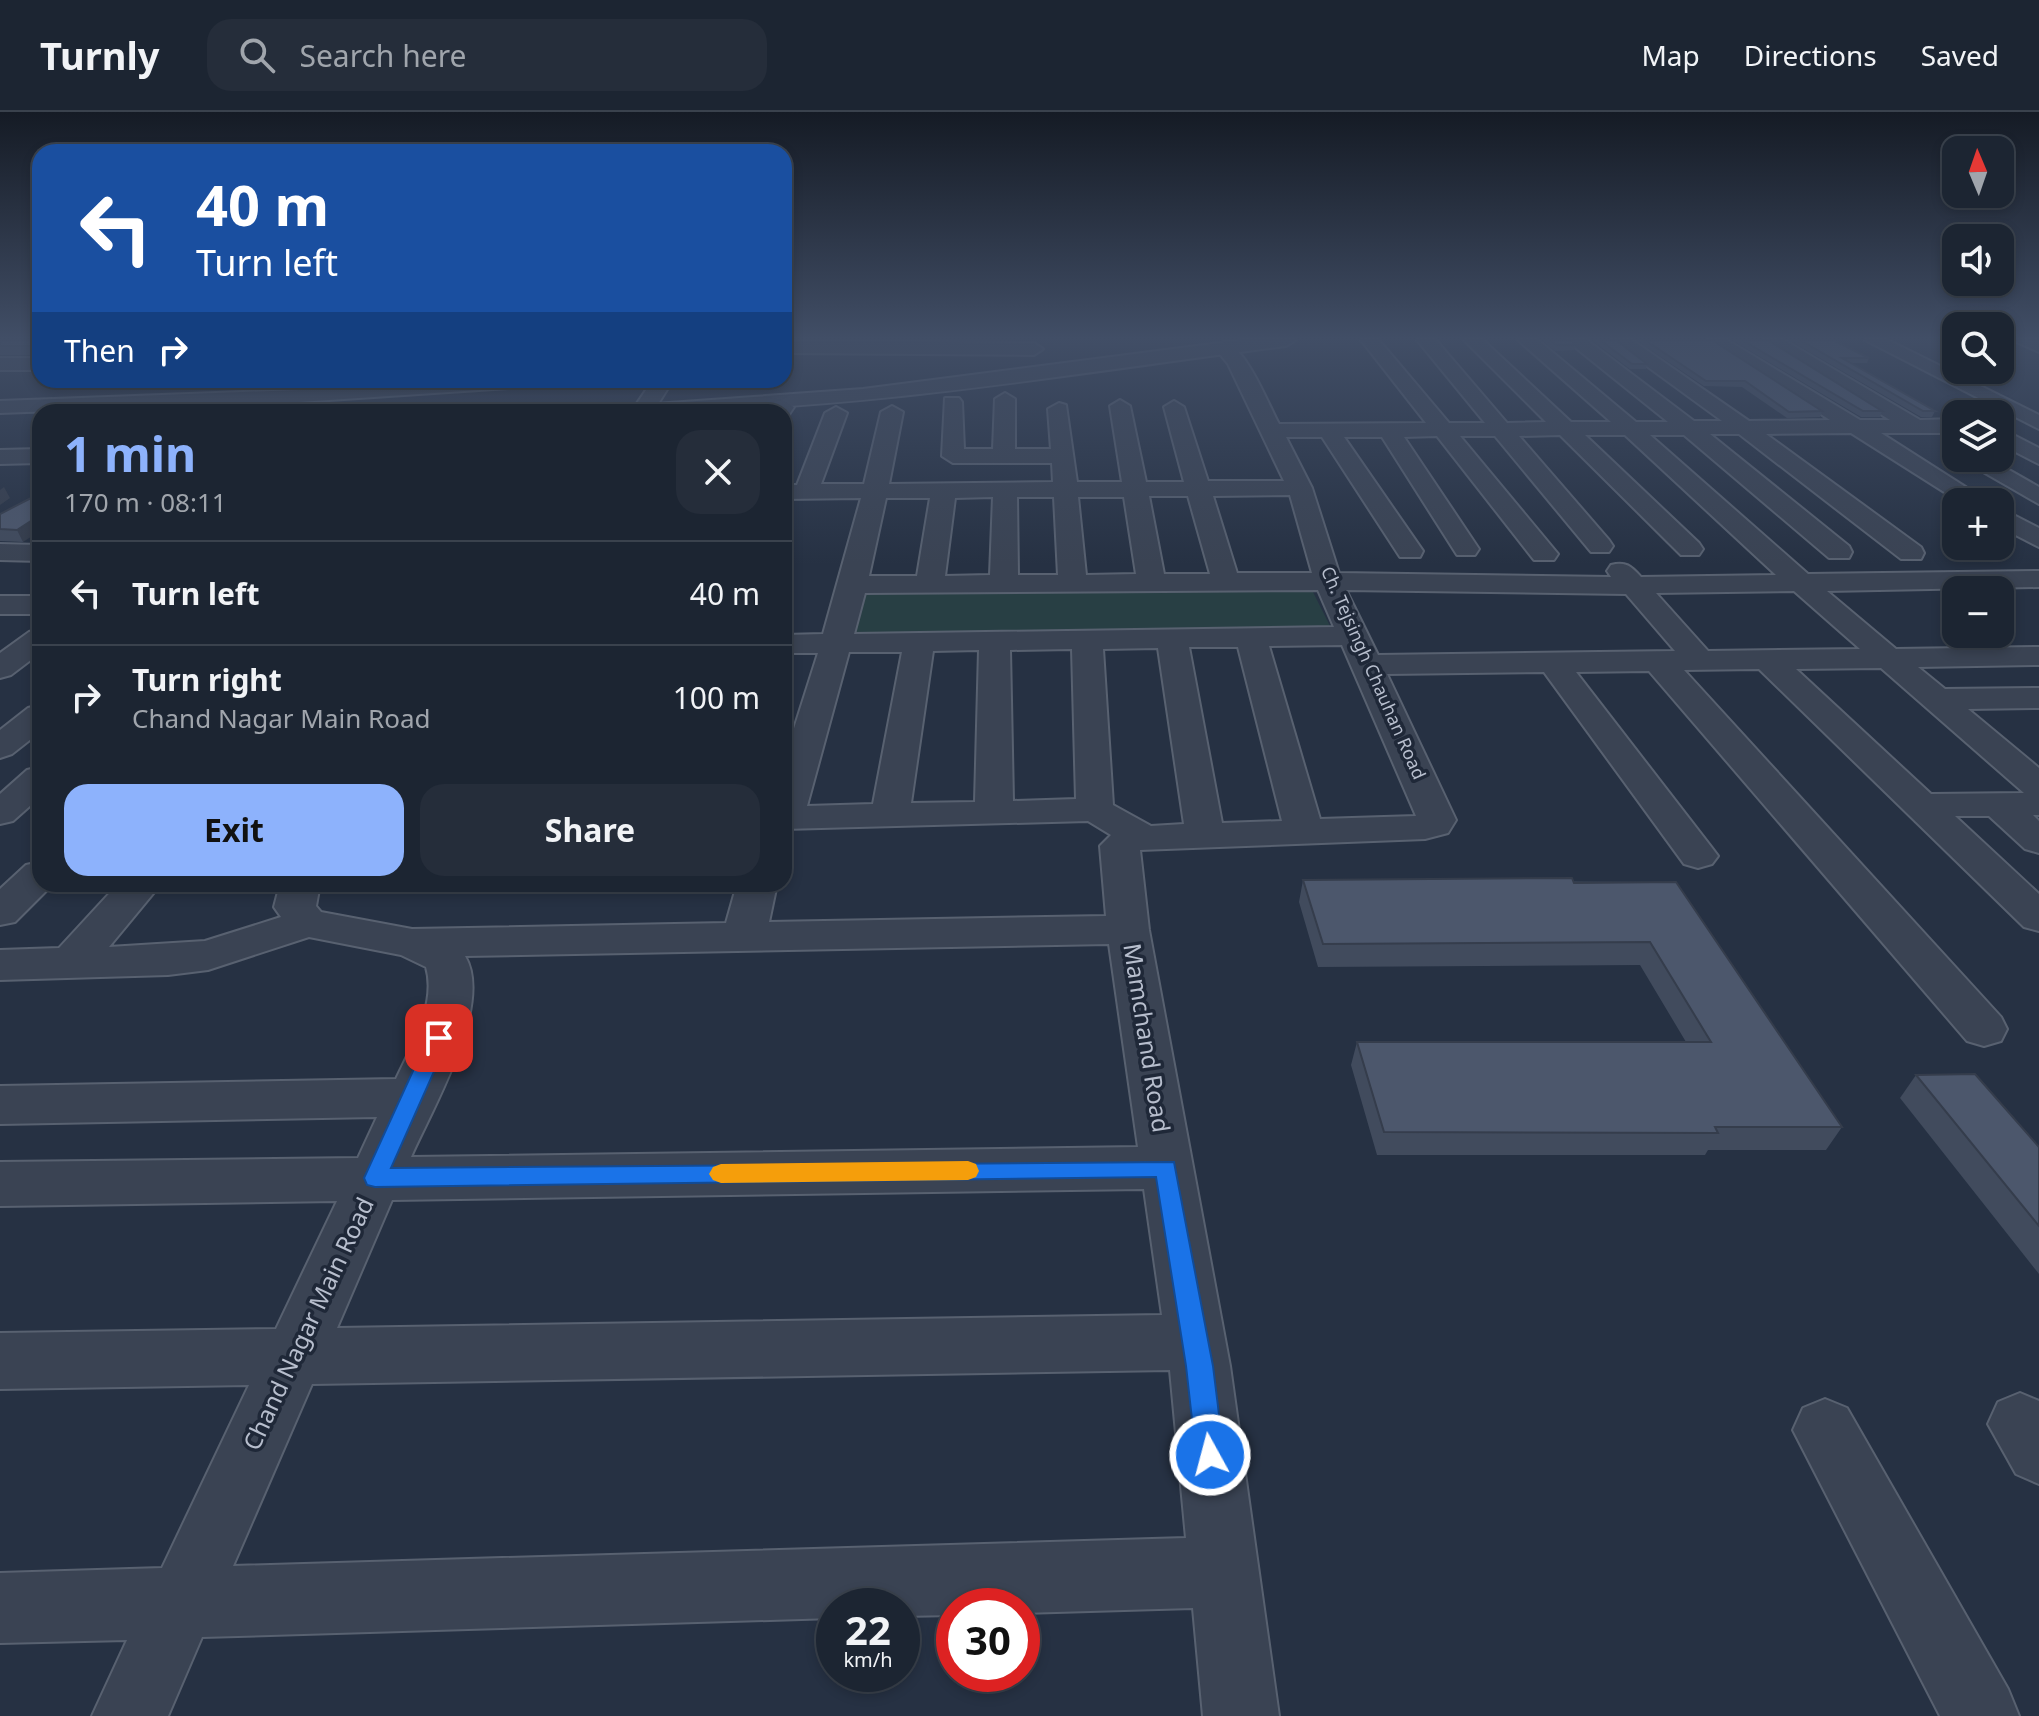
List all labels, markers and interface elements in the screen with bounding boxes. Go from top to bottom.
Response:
search box [207,19,767,91]
text: Turnly [40,29,159,81]
icon: search [235,33,279,77]
text: Search here [299,35,466,76]
text: Map [1641,36,1700,74]
text: Directions [1744,36,1877,74]
text: Saved [1921,36,1999,74]
north arrow [1942,136,2014,208]
map controls [1942,136,2014,648]
text: 40 m [196,166,329,242]
icon: left [64,176,168,280]
button: sound [1942,224,2014,296]
text: Turn left [196,238,338,287]
button: search [1942,312,2014,384]
icon: right [151,328,195,372]
text: Then [64,330,135,371]
button: layers [1942,400,2014,472]
text: 1 min [64,421,196,486]
button: close [676,430,760,514]
text: 170 m · 08:11 [64,484,227,520]
button: + [1942,488,2014,560]
street label: Ch. Tejsingh Chauhan Road [1316,562,1432,783]
icon: left [64,571,108,615]
text: Turn left [132,573,260,614]
text: 40 m [690,573,760,614]
button: − [1942,576,2014,648]
text: Turn right [132,659,282,700]
icon: right [64,675,108,719]
text: 100 m [673,677,760,718]
text: Chand Nagar Main Road [132,700,431,736]
button: Exit [64,784,404,876]
button: Share [420,784,760,876]
street label: Mamchand Road [1116,941,1179,1135]
pin [405,1004,473,1072]
icon: arrive [417,1016,461,1060]
street label: Chand Nagar Main Road [234,1192,381,1455]
position arrow [1168,1413,1252,1497]
speed limit sign: 30 [936,1588,1040,1692]
text: 22 [845,1602,891,1657]
text: km/h [843,1646,893,1673]

